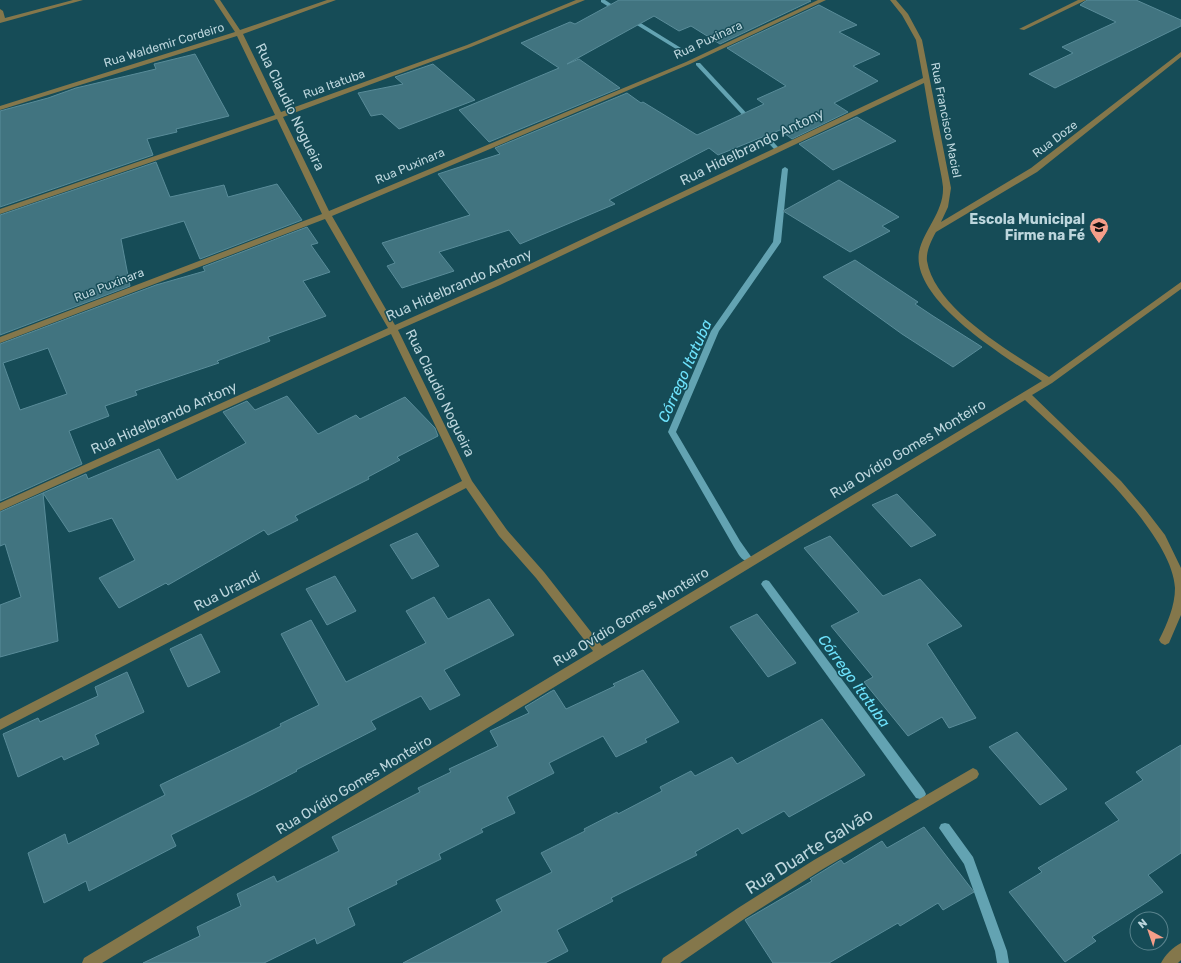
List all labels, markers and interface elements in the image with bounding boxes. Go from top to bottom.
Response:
street label: Rua Puxinara [672,18,744,62]
street label: Rua Waldemir Cordeiro [102,20,226,70]
street label: Rua Claudio Nogueira [252,41,328,173]
street label: Rua Francisco Maciel [928,61,964,179]
street label: Rua Itatuba [301,66,367,102]
street label: Rua Hidelbrando Antony [677,105,827,189]
street label: Rua Doze [1030,117,1080,160]
street label: Rua Puxinara [373,145,447,187]
place label: Escola Municipal Firme na Fé [969,211,1085,244]
school or university icon: Escola Municipal Firme na Fé [1088,216,1110,244]
street label: Rua Hidelbrando Antony [383,245,535,325]
street label: Rua Puxinara [72,265,146,305]
water label: Córrego Itatuba [654,317,716,425]
street label: Rua Claudio Nogueira [402,327,478,459]
street label: Rua Hidelbrando Antony [88,378,240,458]
street label: Rua Ovídio Gomes Monteiro [827,396,989,502]
street label: Rua Ovídio Gomes Monteiro [550,564,712,670]
street label: Rua Urandi [191,567,263,615]
water label: Córrego Itatuba [814,631,894,731]
street label: Rua Ovídio Gomes Monteiro [273,732,435,838]
street label: Rua Duarte Galvão [742,804,876,898]
north arrow [1129,911,1169,951]
text: N [1136,916,1150,931]

